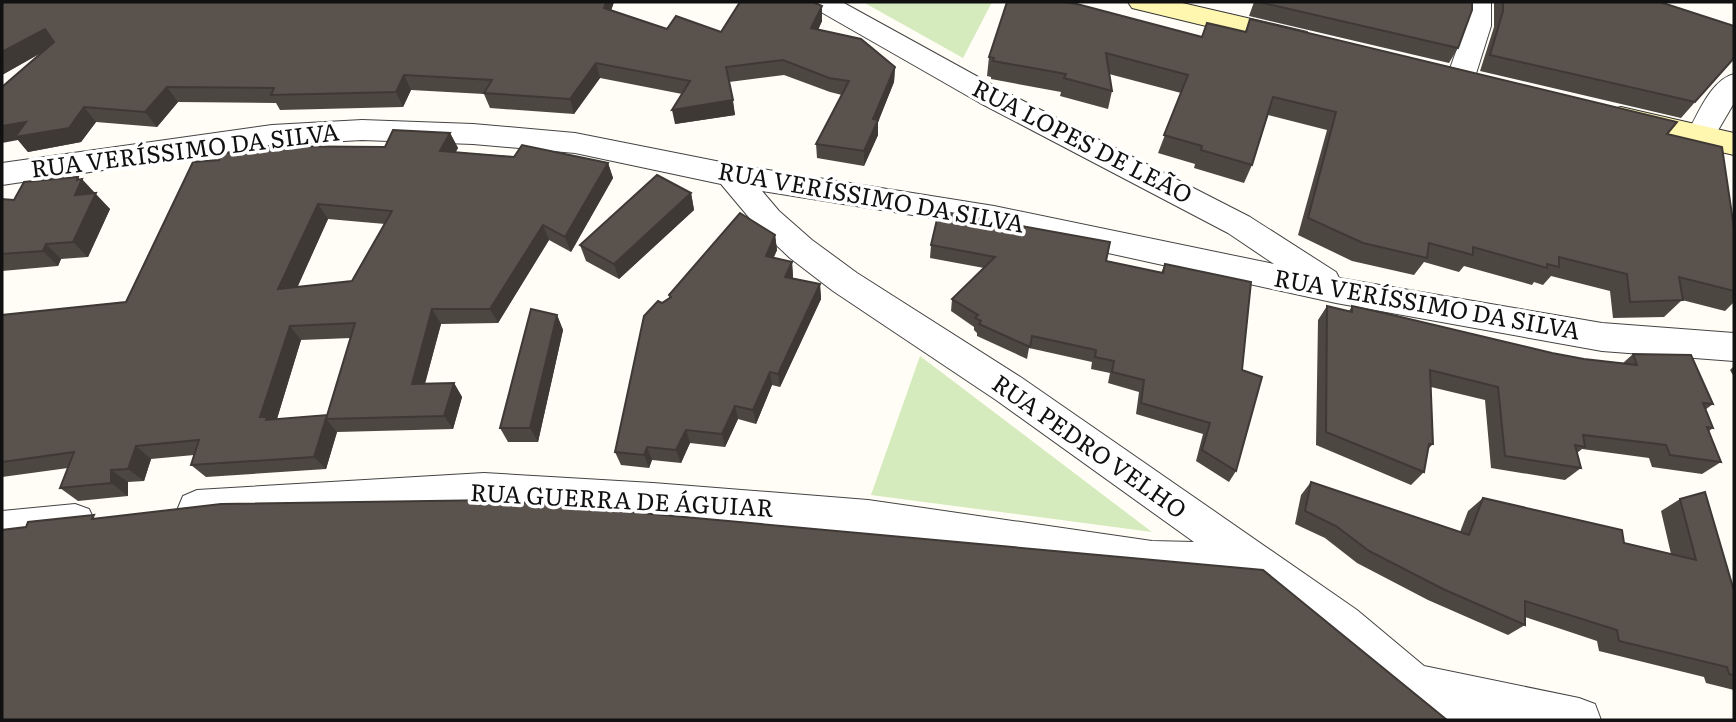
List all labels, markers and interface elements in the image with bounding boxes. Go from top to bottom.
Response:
street label: RUA LOPES DE LEÃO [967,69,1199,210]
street label: RUA VERÍSSIMO DA SILVA [28,112,341,185]
street label: RUA VERÍSSIMO DA SILVA [716,151,1028,240]
street label: RUA VERÍSSIMO DA SILVA [1272,258,1584,347]
street label: RUA PEDRO VELHO [986,365,1195,525]
street label: RUA GUERRA DE ÁGUIAR [469,473,775,524]

